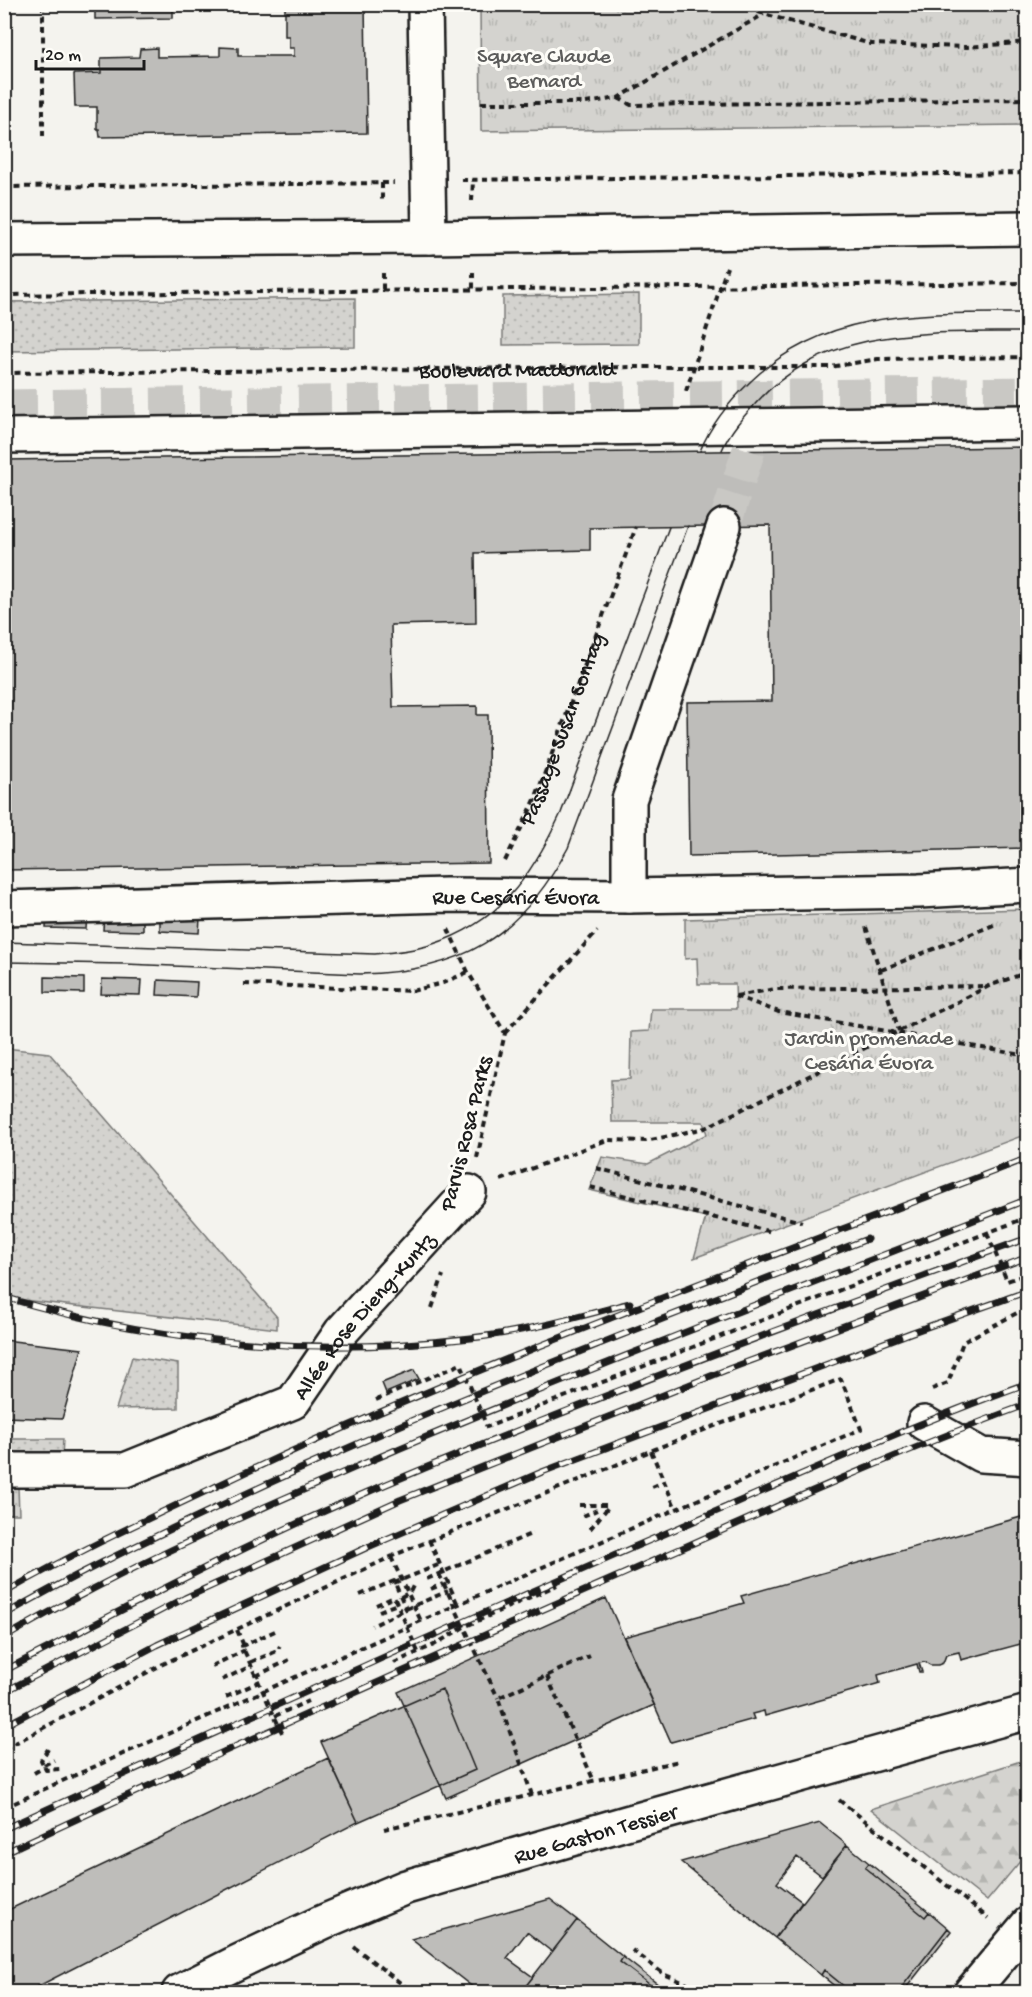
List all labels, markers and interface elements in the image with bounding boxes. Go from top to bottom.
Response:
scale bar [36,33,144,71]
park label: Square Claude Bernard [477,45,612,96]
text: 20 m [45,46,81,67]
street label: Boulevard Macdonald [418,358,618,386]
street label: Passage Susan Sontag [515,630,613,832]
street label: Rue Cesária Évora [432,886,600,913]
park label: Jardin promenade Cesária Évora [785,1027,954,1078]
street label: Parvis Rosa Parks [436,1053,500,1215]
street label: Allée Rose Dieng-Kuntz [289,1228,443,1406]
street label: Rue Gaston Tessier [511,1800,683,1872]

